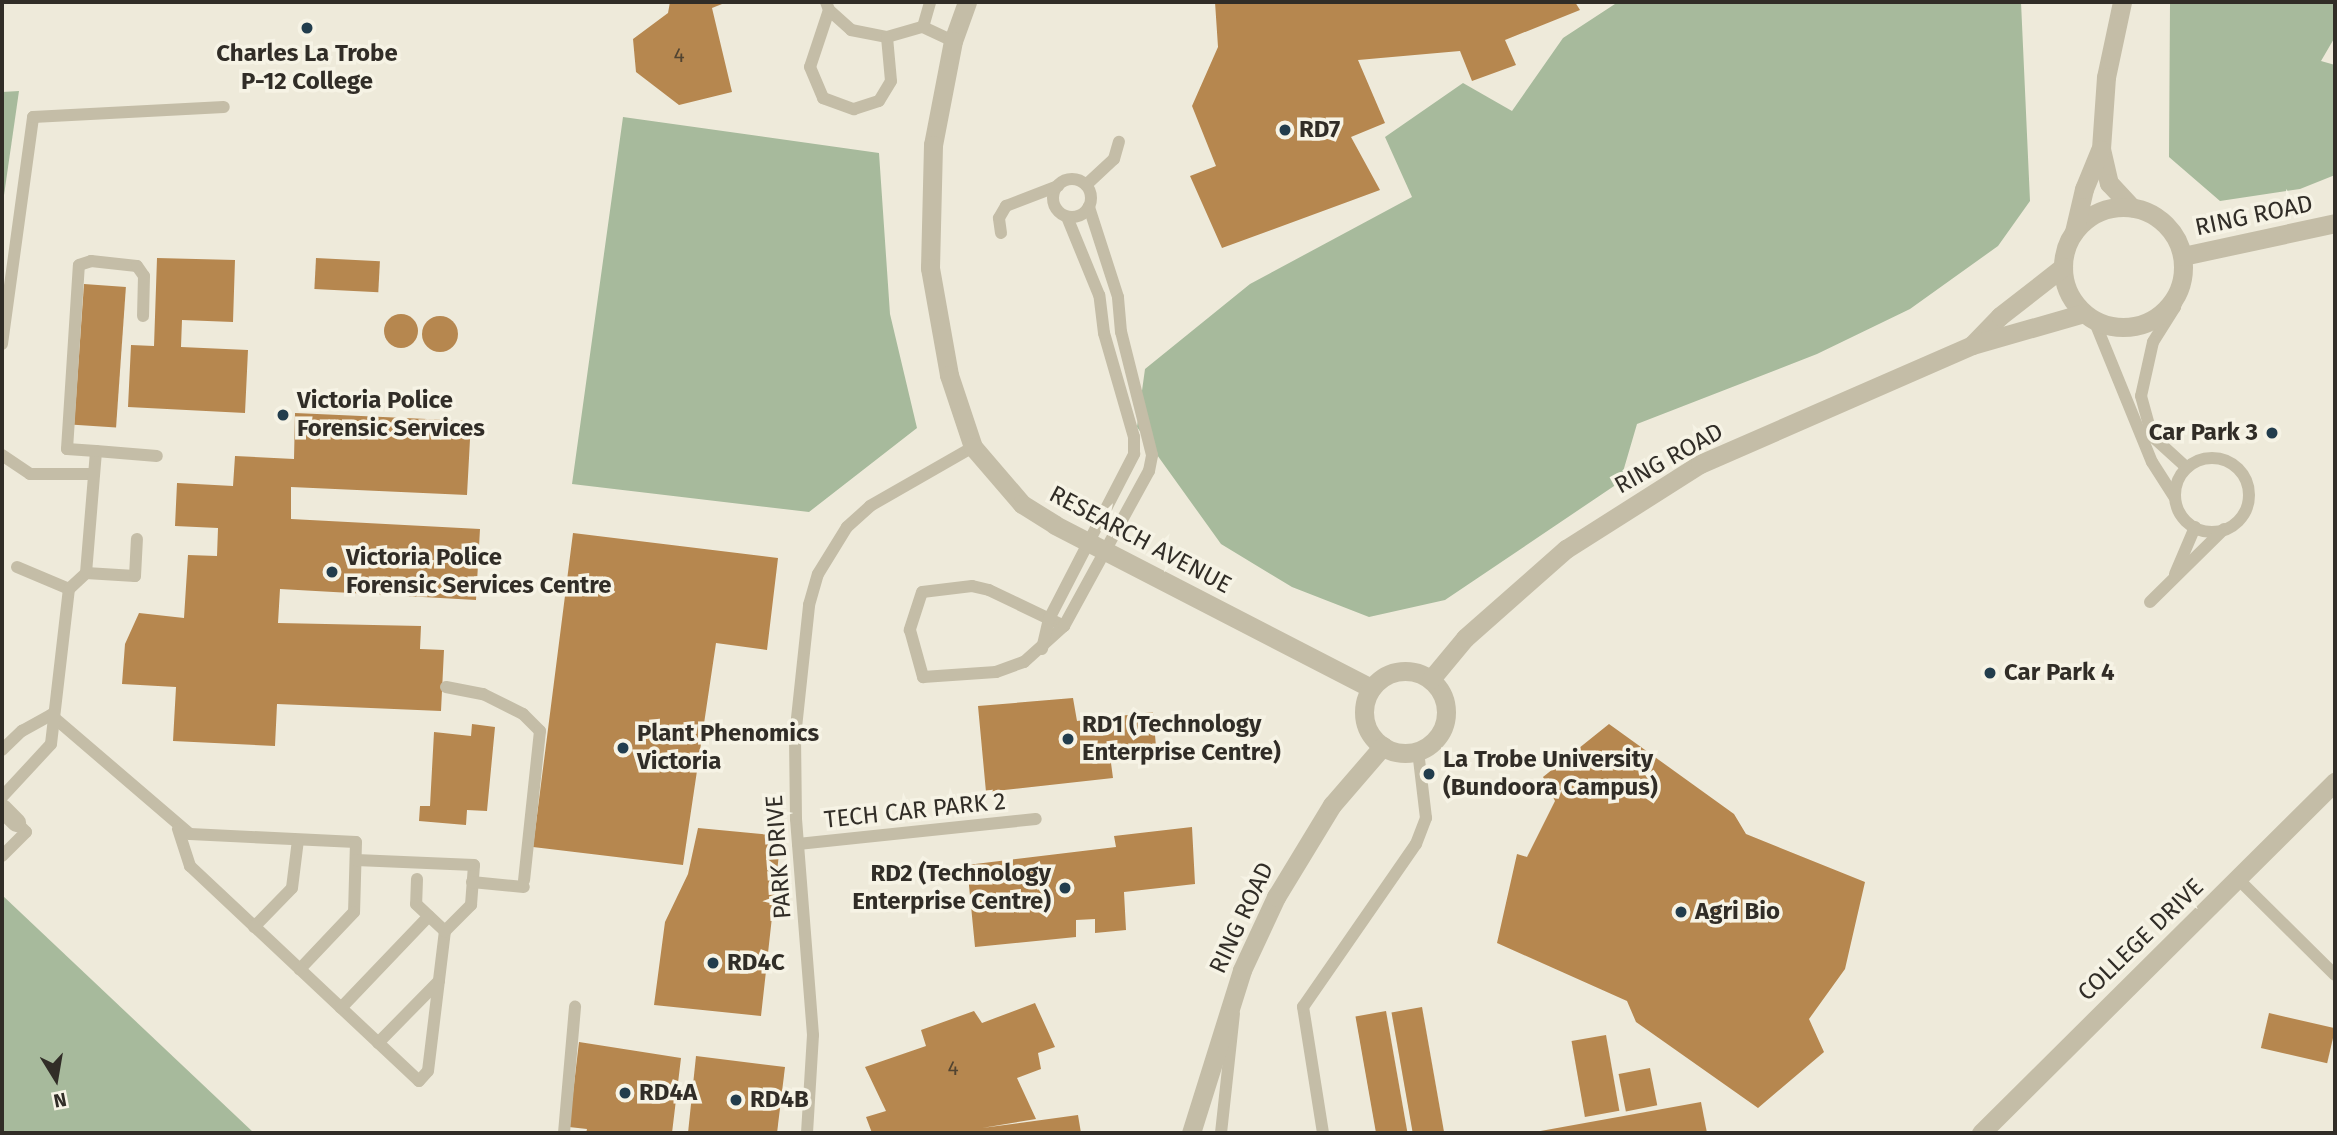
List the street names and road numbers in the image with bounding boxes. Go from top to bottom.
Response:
street label: RING ROAD [2193,190,2315,242]
street label: RING ROAD [1610,417,1728,501]
street label: RESEARCH AVENUE [1044,480,1236,600]
street label: TECH CAR PARK 2 [823,787,1007,835]
street label: PARK DRIVE [760,794,798,920]
street label: RING ROAD [1204,858,1280,978]
street label: COLLEGE DRIVE [2072,873,2210,1007]

